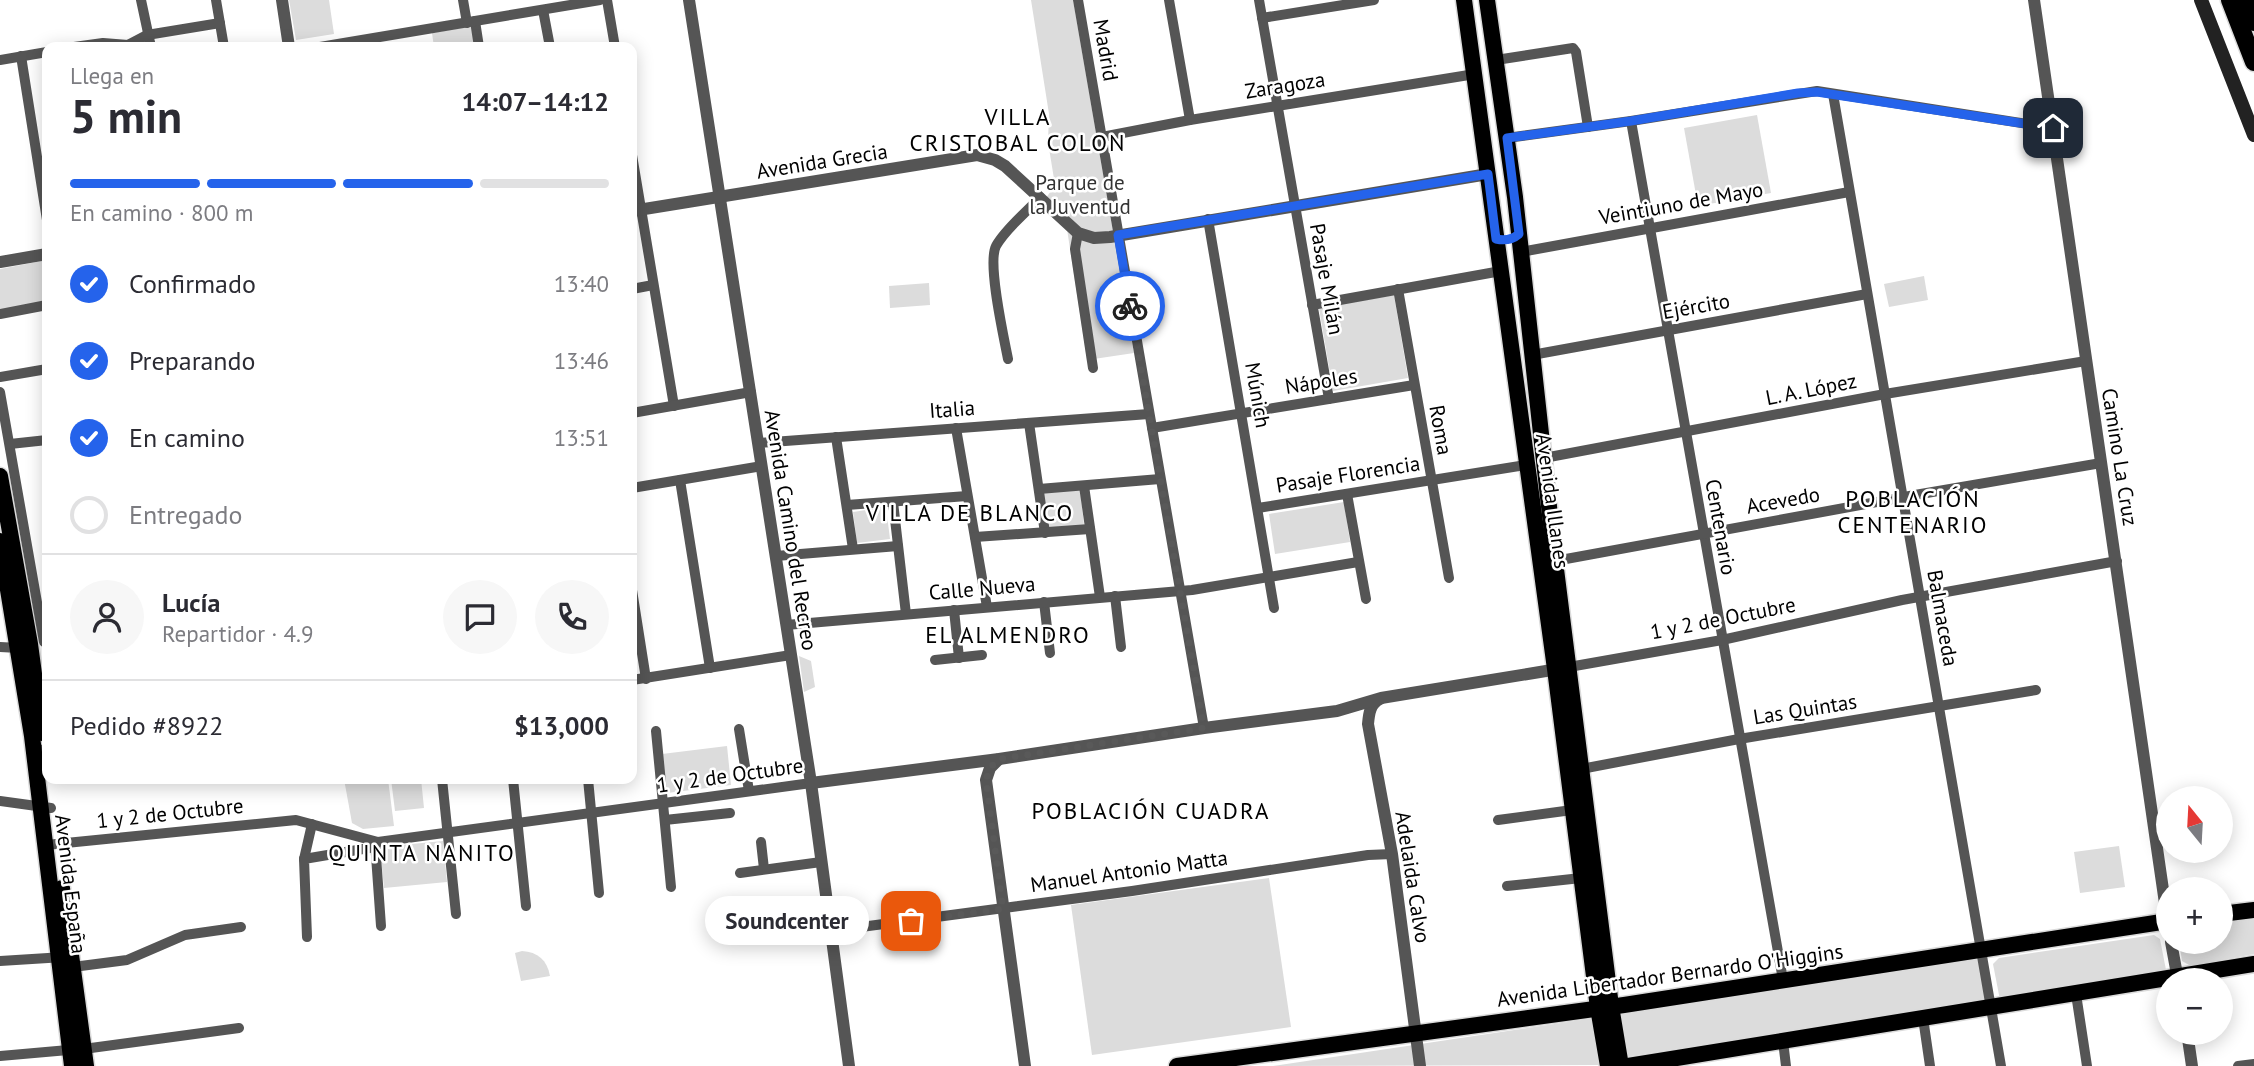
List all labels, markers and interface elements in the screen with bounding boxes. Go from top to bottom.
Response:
street label: Madrid [1087,17,1125,83]
text: Llega en [70,61,154,90]
street label: Zaragoza [1243,65,1327,105]
text: 14:07–14:12 [462,85,609,118]
text: 5 min [70,86,182,146]
pin [2023,98,2083,158]
district label: VILLA CRISTOBAL COLON [910,102,1126,157]
icon: home [2034,109,2072,147]
street label: Avenida Grecia [754,137,890,185]
park label: Parque de la Juventud [1029,169,1131,220]
street label: Veintiuno de Mayo [1596,175,1765,231]
text: En camino · 800 m [70,198,253,227]
street label: Pasaje Milán [1304,221,1350,337]
icon: check [70,265,108,303]
text: Confirmado [129,267,256,300]
text: 13:40 [554,269,609,298]
courier [1095,271,1165,341]
icon: bike [1111,287,1149,325]
street label: Ejército [1660,287,1732,325]
icon: check [70,342,108,380]
text: Preparando [129,344,256,377]
text: 13:46 [554,346,609,375]
street label: Múnich [1239,360,1277,430]
street label: Nápoles [1283,362,1359,400]
street label: L. A. López [1763,367,1859,411]
street label: Camino La Cruz [2096,386,2144,528]
street label: Italia [928,394,976,424]
street label: Roma [1423,403,1459,457]
street label: Avenida Camino del Recreo [759,408,823,652]
icon: check [70,419,108,457]
text: En camino [129,421,245,454]
text: 13:51 [554,423,609,452]
street label: Avenida Illanes [1530,432,1576,570]
street label: Pasaje Florencia [1274,449,1422,499]
street label: Centenario [1699,477,1743,577]
street label: Acevedo [1744,480,1822,520]
district label: POBLACIÓN CENTENARIO [1837,484,1989,539]
text: Entregado [129,498,243,531]
district label: VILLA DE BLANCO [865,498,1074,527]
street label: Balmaceda [1921,568,1965,668]
street label: Calle Nueva [928,570,1036,606]
button: person [70,580,144,654]
button: chat [443,580,517,654]
button: phone [535,580,609,654]
text: Lucía [162,586,221,619]
street label: 1 y 2 de Octubre [1648,591,1798,645]
text: Repartidor · 4.9 [162,619,314,648]
district label: EL ALMENDRO [925,620,1091,649]
street label: Las Quintas [1751,687,1859,731]
text: Pedido #8922 [70,709,223,742]
text: $13,000 [514,709,609,742]
street label: 1 y 2 de Octubre [655,751,805,799]
north arrow [2156,786,2233,863]
map controls [2156,786,2233,1045]
street label: 1 y 2 de Octubre [95,792,245,834]
district label: POBLACIÓN CUADRA [1032,796,1270,825]
street label: Adelaida Calvo [1389,809,1437,945]
street label: Avenida España [49,813,93,955]
district label: QUINTA NANITO [328,838,516,867]
street label: Manuel Antonio Matta [1029,844,1229,898]
button: + [2156,877,2233,954]
pin [881,891,941,951]
callout: Soundcenter [704,897,869,946]
icon: bag [892,902,930,940]
text: Soundcenter [725,906,849,935]
street label: Avenida Libertador Bernardo O'Higgins [1495,937,1845,1013]
button: − [2156,968,2233,1045]

